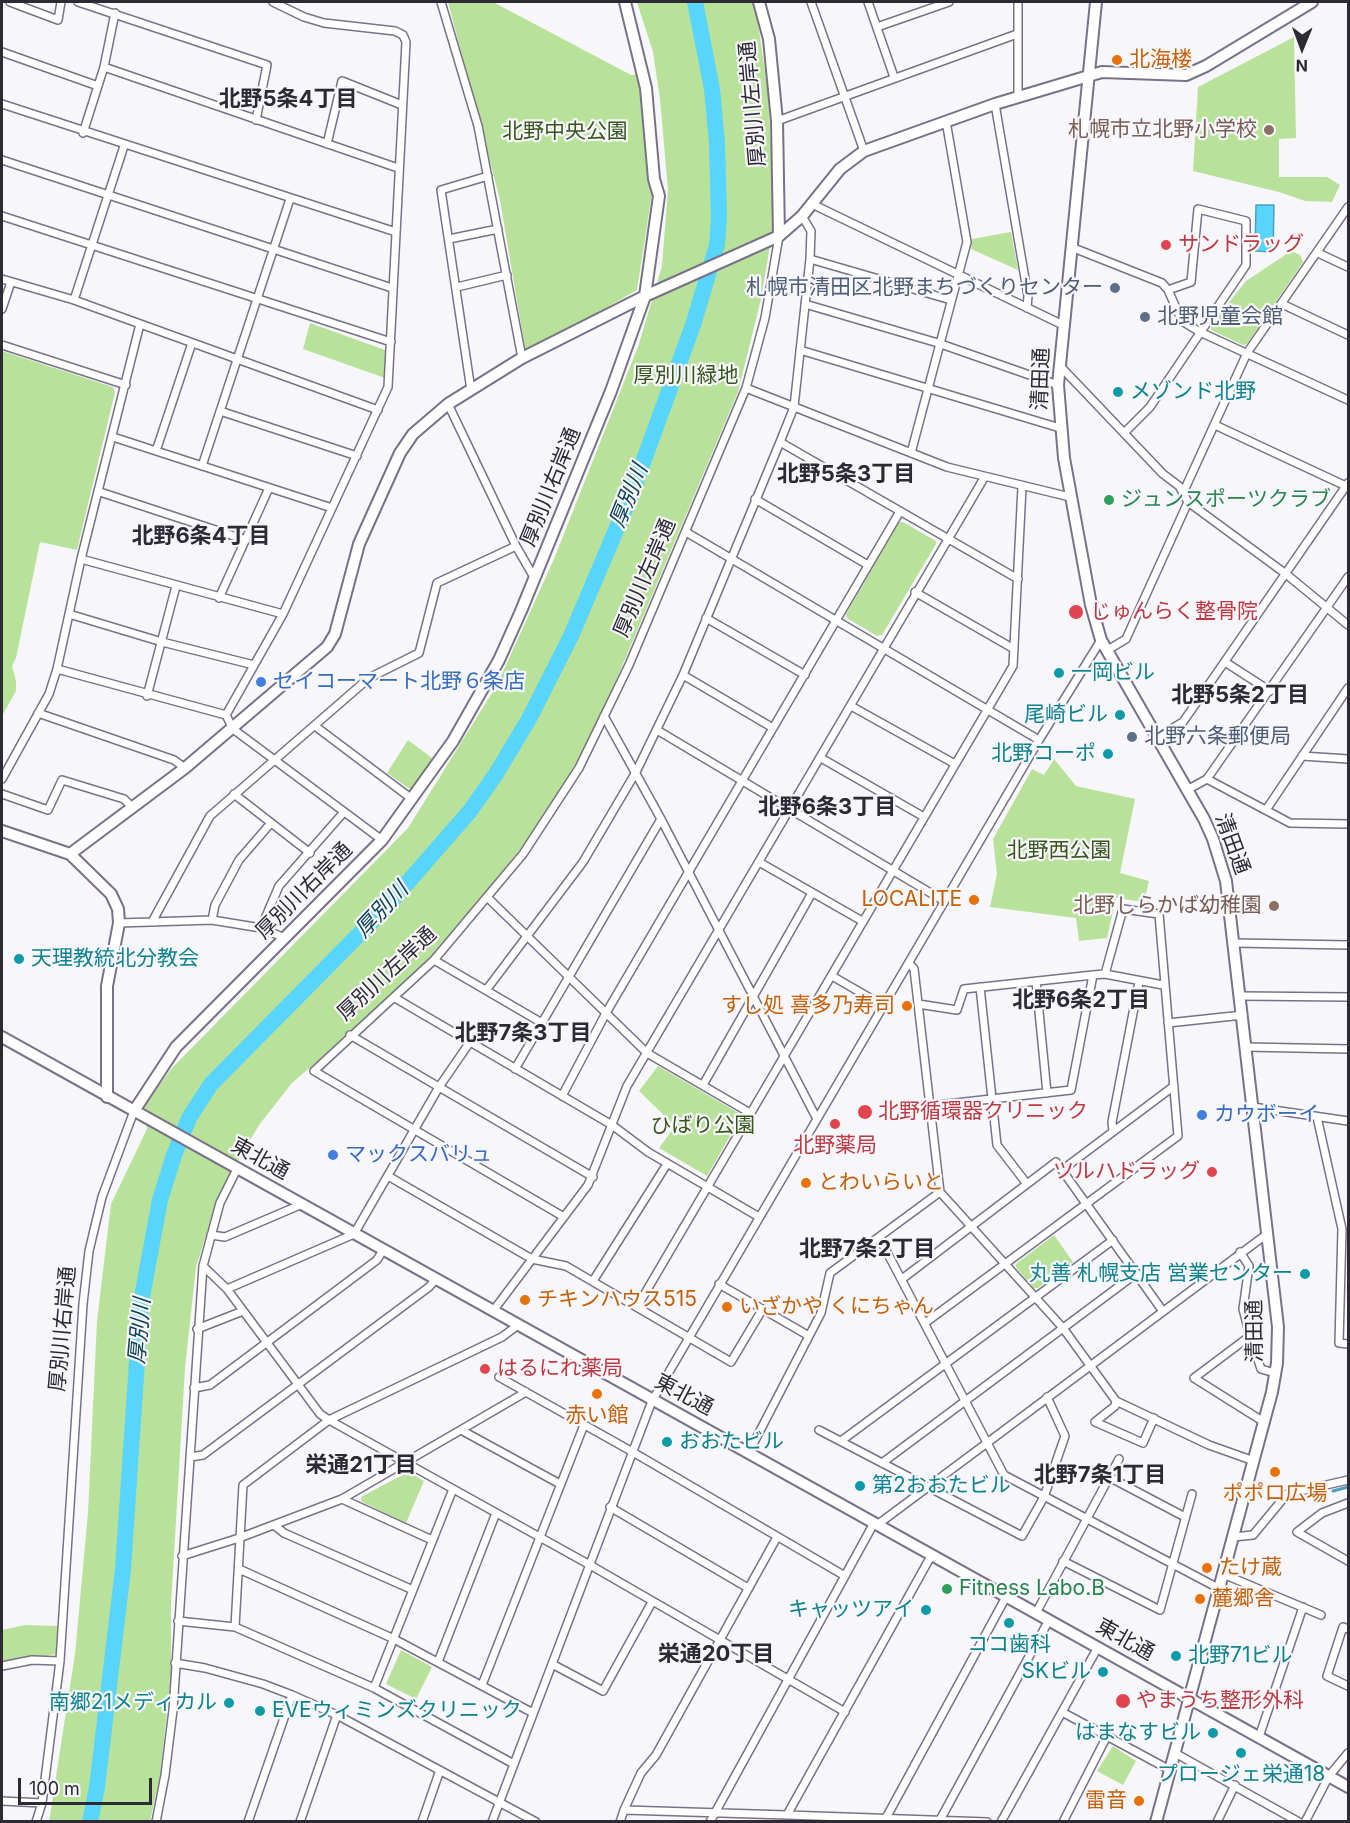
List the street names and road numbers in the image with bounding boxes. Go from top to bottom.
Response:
street label: 厚別川左岸通 [735,40,771,168]
street label: 清田通 [1027,347,1055,411]
street label: 厚別川右岸通 [516,424,586,550]
street label: 厚別川左岸通 [609,515,681,641]
street label: 清田通 [1209,810,1255,878]
street label: 厚別川右岸通 [251,838,357,944]
street label: 厚別川左岸通 [332,922,442,1026]
street label: 東北通 [226,1133,294,1185]
street label: 厚別川右岸通 [45,1265,81,1393]
street label: 清田通 [1242,1299,1268,1363]
street label: 東北通 [650,1369,718,1421]
street label: 東北通 [1091,1614,1159,1666]

